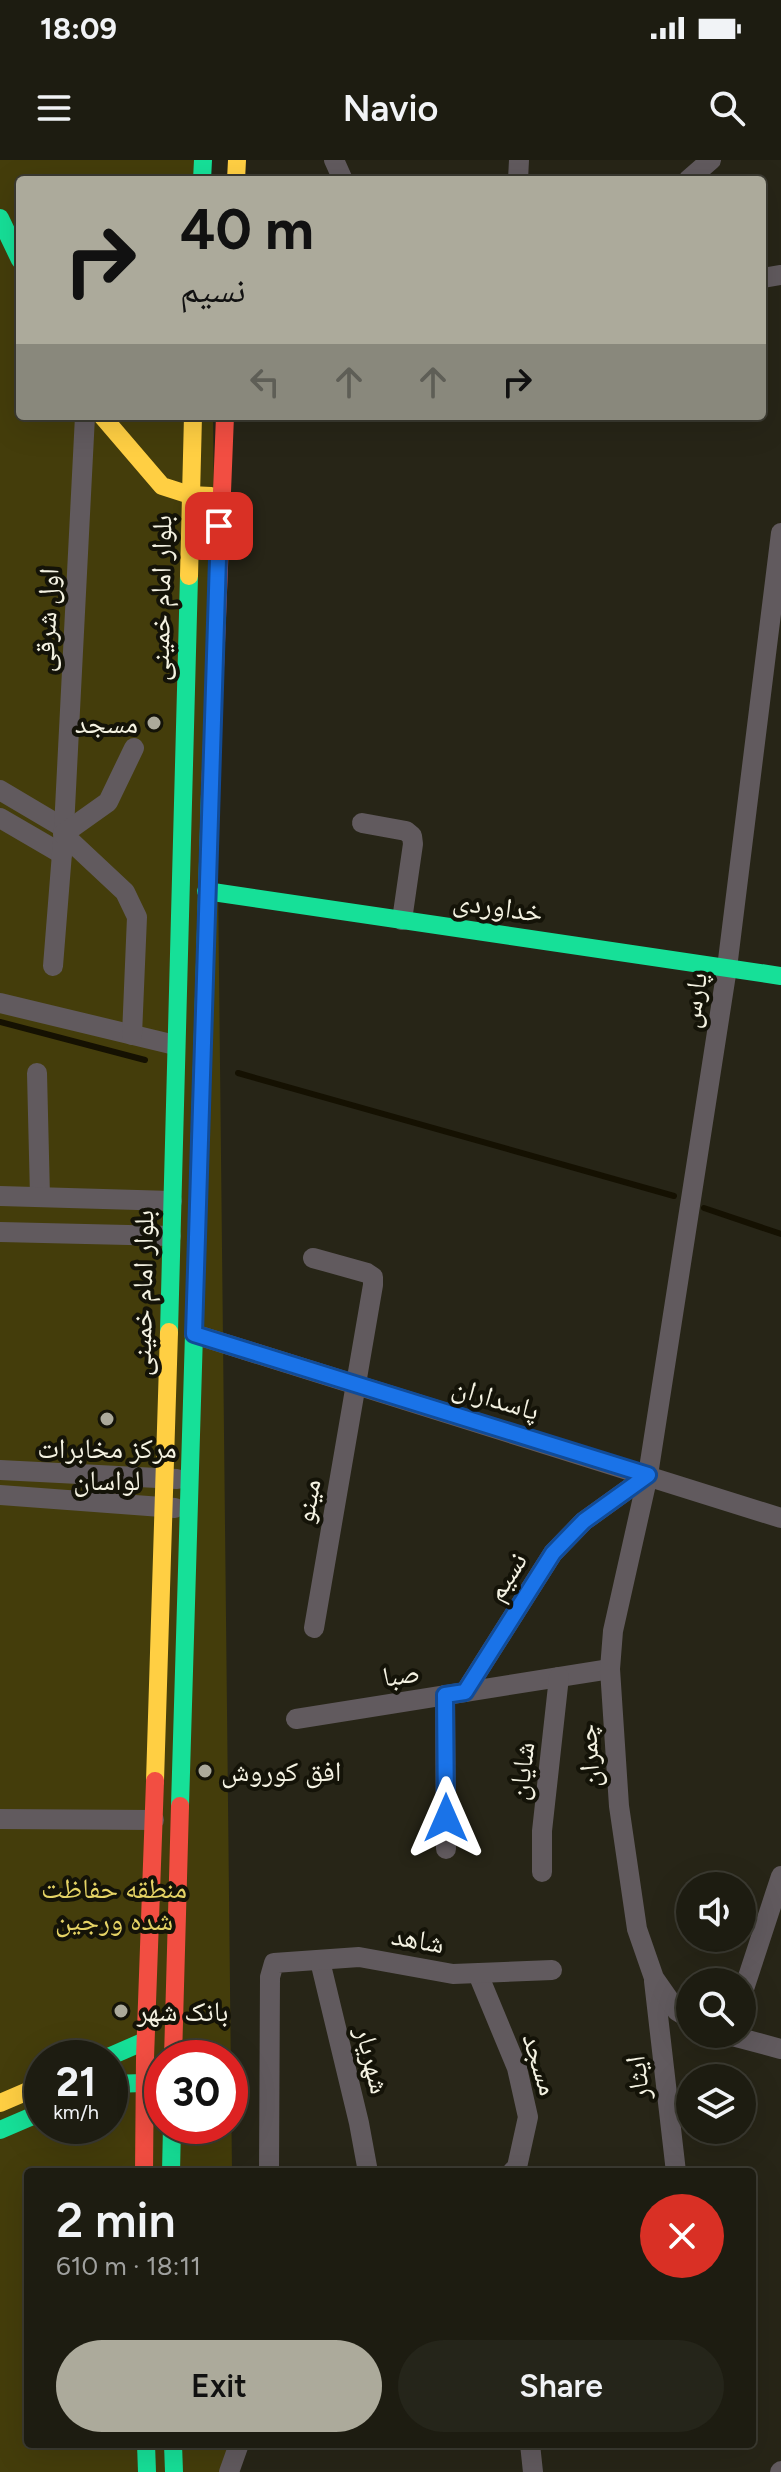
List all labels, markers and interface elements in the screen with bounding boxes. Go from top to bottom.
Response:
text: 18:09 [40,10,117,47]
icon: menu [32,86,76,130]
icon: search [705,86,749,130]
text: Navio [343,87,438,130]
text: 40 m [180,196,314,263]
icon: right [48,208,152,312]
text: نسیم [180,268,246,311]
icon: left [243,360,287,404]
icon: ahead [327,360,371,404]
icon: ahead [411,360,455,404]
icon: right [495,360,539,404]
pin [185,492,253,560]
icon: arrive [197,504,241,548]
street label: بلوار امام خمینی [142,515,180,681]
street label: اول شرقی [26,567,67,673]
place label: مسجد [75,706,138,740]
marker: مسجد [145,714,163,732]
street label: خداوردی [451,883,545,929]
street label: پارس [672,970,715,1030]
street label: بلوار امام خمینی [124,1210,162,1376]
street label: پاسداران [448,1369,543,1427]
marker: مرکز مخابرات لواسان [98,1410,116,1428]
place label: مرکز مخابرات لواسان [37,1431,177,1497]
street label: مینو [286,1476,328,1526]
street label: نسیم [478,1545,536,1608]
street label: صبا [380,1654,422,1694]
street label: چمران [569,1723,607,1789]
street label: شایان [501,1740,541,1802]
place label: افق کوروش [221,1754,341,1789]
marker: افق کوروش [196,1762,214,1780]
position arrow [404,1776,488,1860]
park label: منطقه حفاظت شده ورجین [41,1871,187,1938]
map controls [676,1872,756,2144]
button: sound [676,1872,756,1952]
street label: شاهد [389,1918,447,1960]
button: search [676,1968,756,2048]
place label: بانک شهر [136,1994,229,2028]
marker: بانک شهر [112,2002,130,2020]
street label: شهریار [348,2022,398,2097]
street label: مسجد [515,2029,567,2099]
speed limit sign: 30 [144,2040,248,2144]
street label: ایثار [617,2054,657,2103]
text: 21 [56,2058,96,2106]
button: layers [676,2064,756,2144]
text: km/h [53,2100,99,2124]
text: 2 min [56,2191,176,2249]
button: close [640,2194,724,2278]
text: 610 m · 18:11 [56,2250,201,2282]
button: Exit [56,2340,382,2432]
button: Share [398,2340,724,2432]

